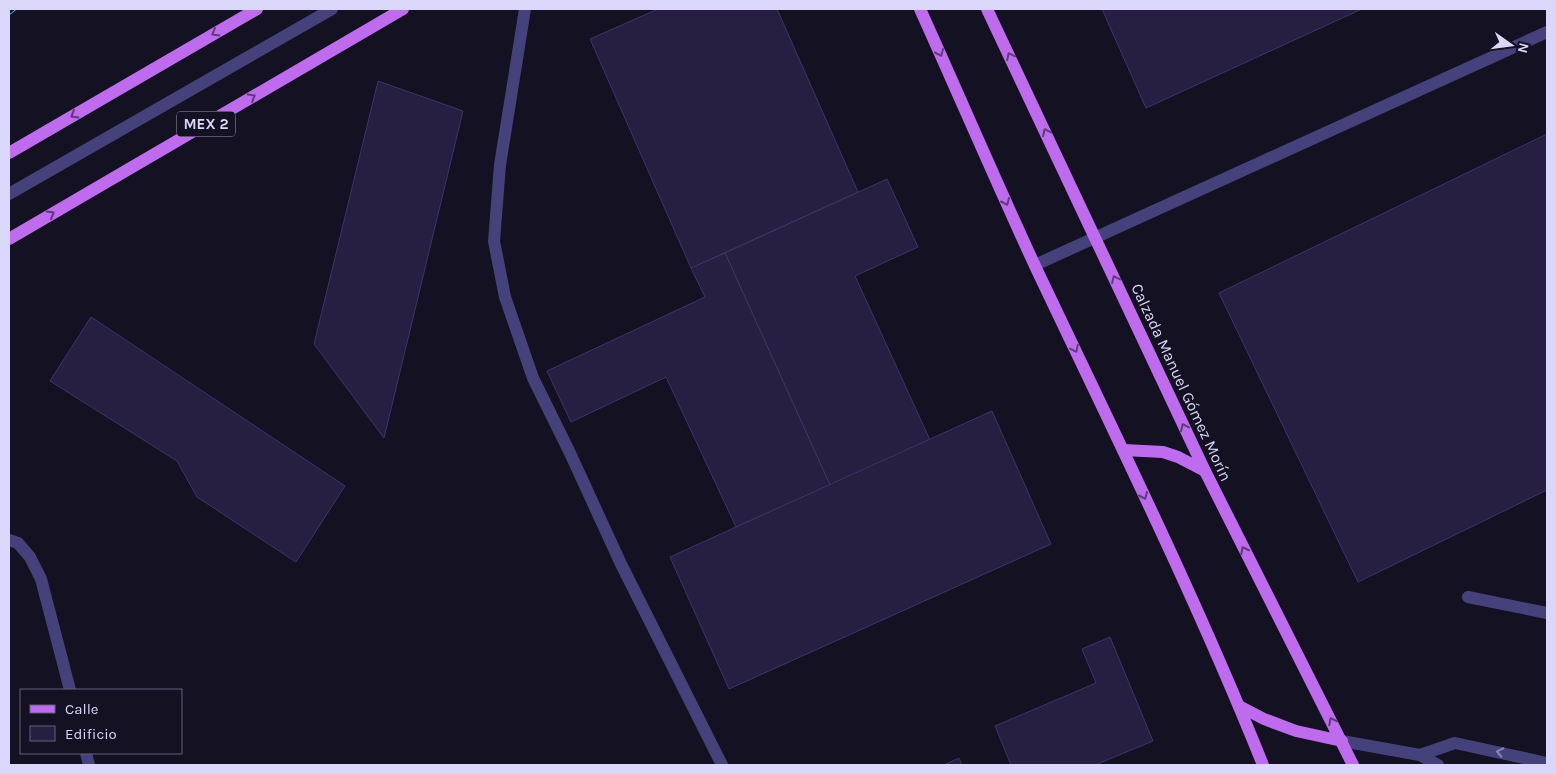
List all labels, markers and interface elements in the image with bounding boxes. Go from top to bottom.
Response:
north arrow [1486,20,1536,70]
one-way arrow [211,27,220,37]
text: N [1514,41,1533,55]
one-way arrow [934,48,944,57]
one-way arrow [1006,52,1016,61]
one-way arrow [246,94,255,104]
one-way arrow [71,109,80,119]
road number: MEX 2 [177,112,235,136]
one-way arrow [1042,128,1052,137]
one-way arrow [1000,196,1010,205]
one-way arrow [45,211,54,221]
one-way arrow [1111,275,1122,284]
street label: Calzada Manuel Gómez Morín [1127,280,1236,484]
one-way arrow [1069,344,1079,353]
one-way arrow [1180,423,1190,432]
one-way arrow [1138,491,1149,500]
one-way arrow [1241,546,1251,555]
legend [20,689,182,754]
text: Calle [65,700,99,718]
one-way arrow [1328,717,1338,726]
text: Edificio [65,725,117,743]
one-way arrow [1495,748,1504,758]

